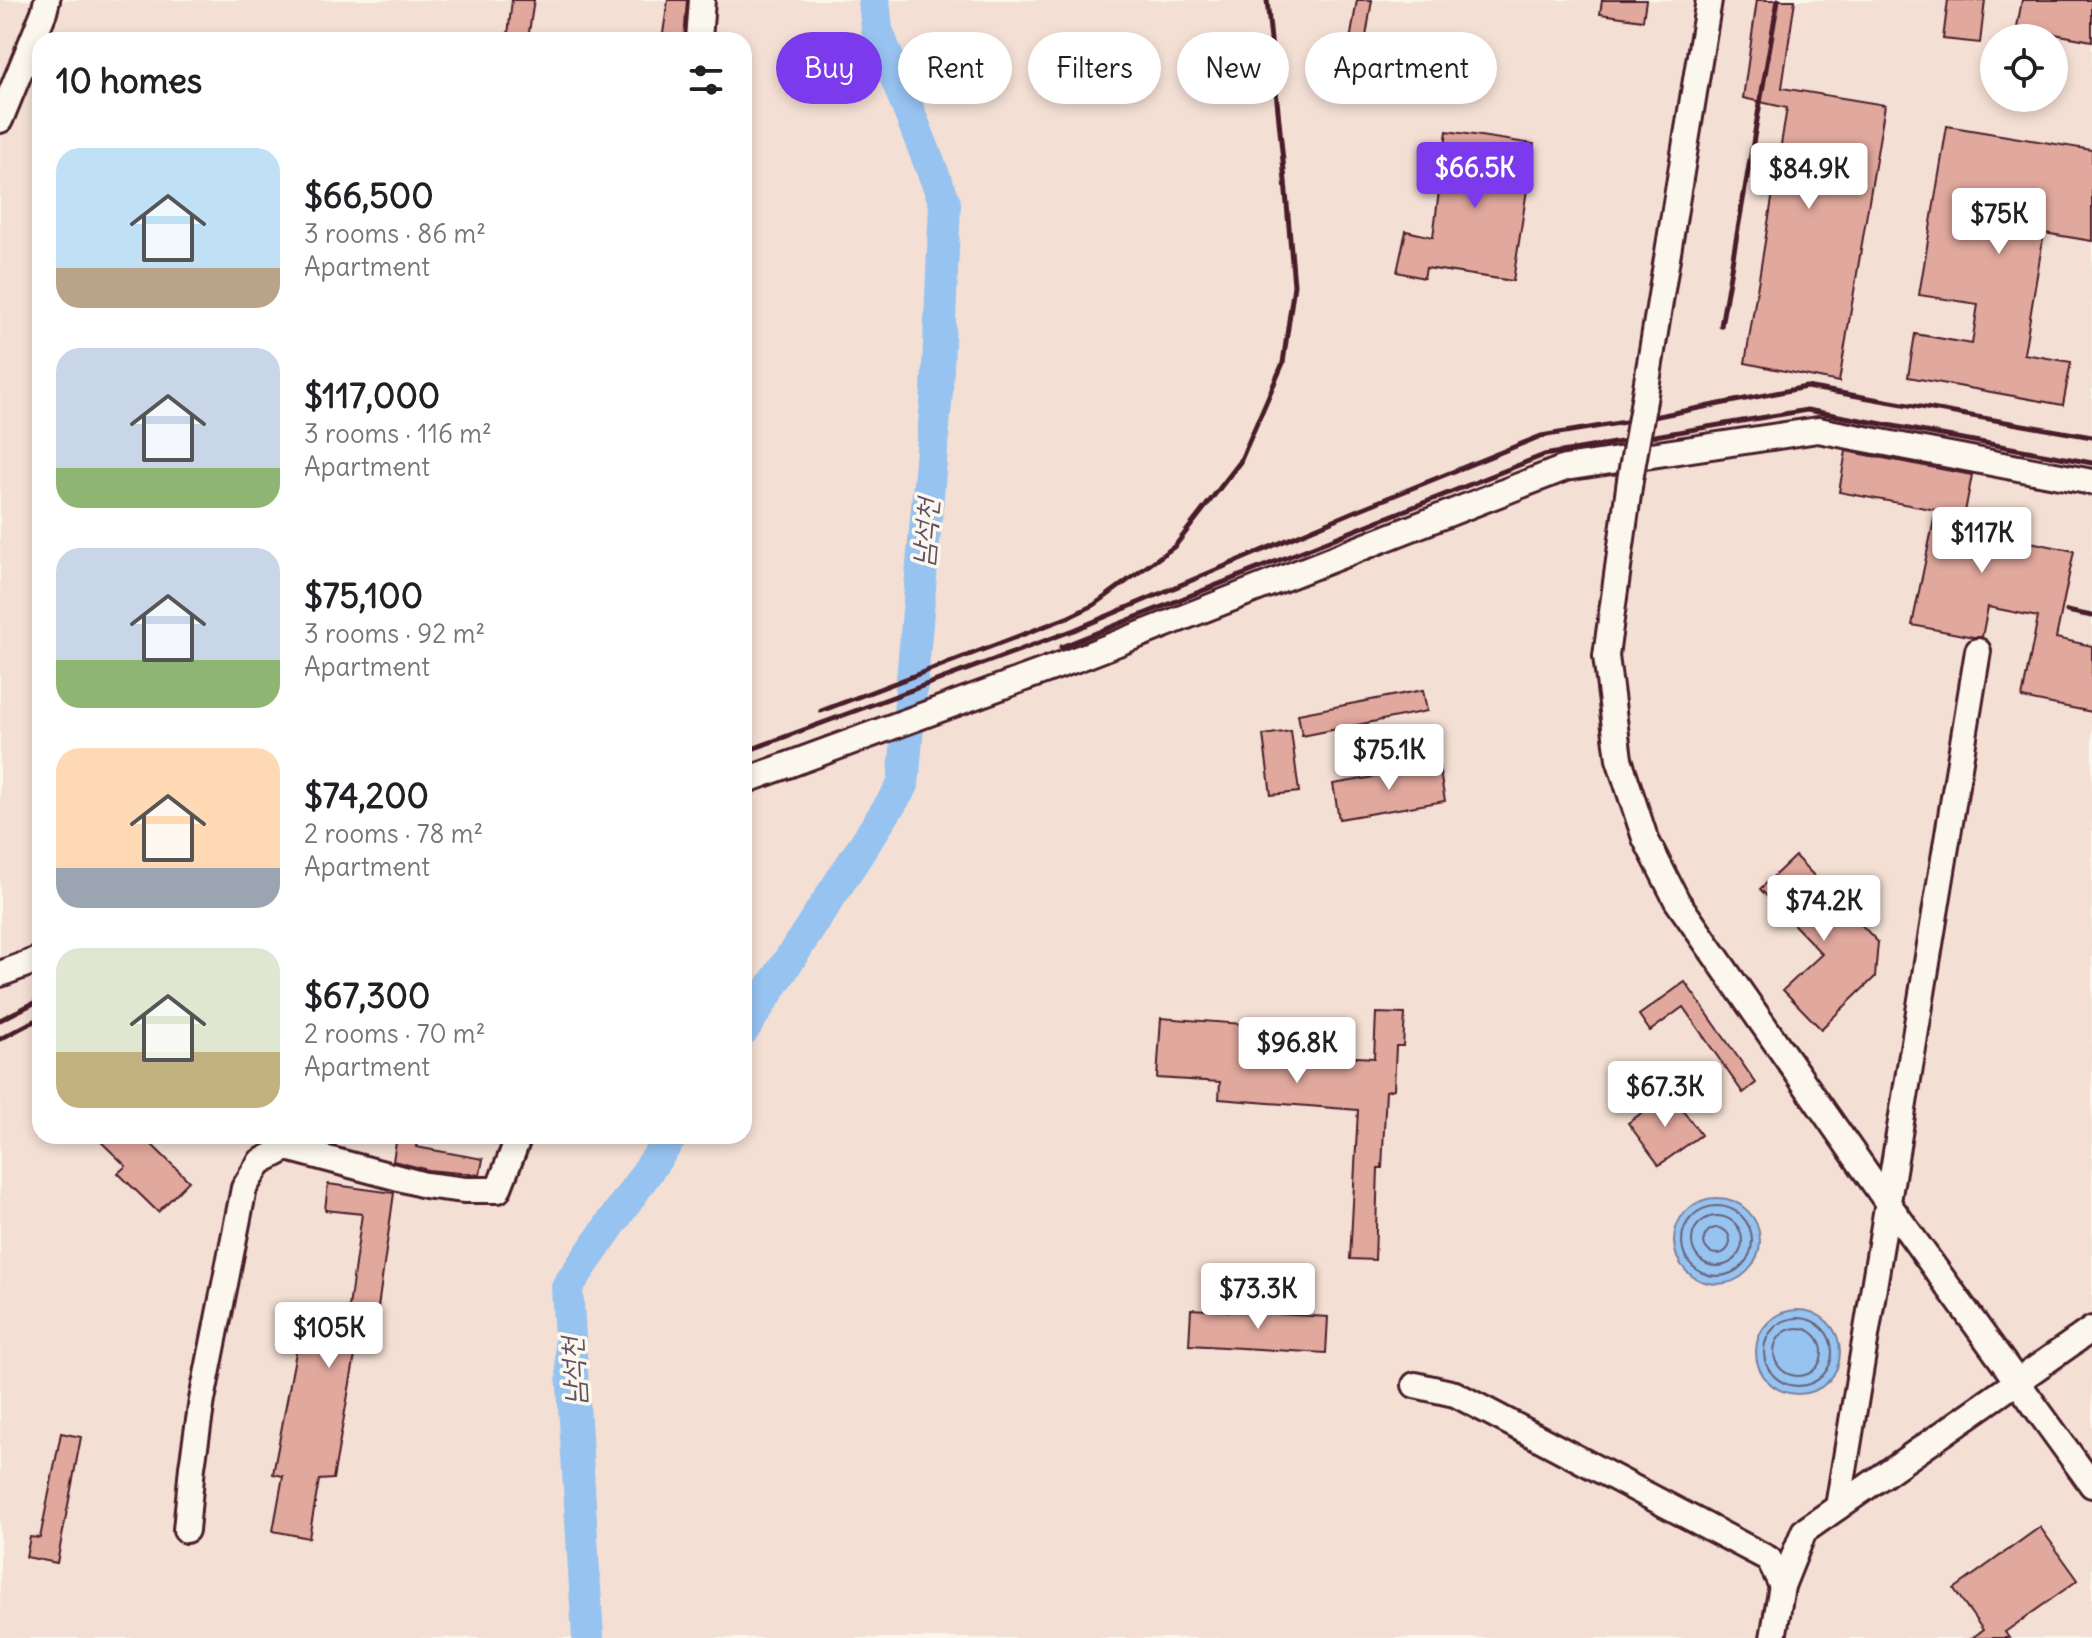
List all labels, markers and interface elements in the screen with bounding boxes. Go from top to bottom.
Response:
map controls [1980,24,2068,112]
button: locate [1980,24,2068,112]
chip: Buy [776,32,882,104]
chip: Rent [898,32,1012,104]
chip: Filters [1028,32,1161,104]
chip: New [1177,32,1289,104]
chip: Apartment [1305,32,1497,104]
icon: filters [684,58,728,102]
text: 10 homes [56,59,202,102]
pin: $66.5K [1410,142,1540,210]
pin: $84.9K [1744,143,1874,211]
text: $66.5K [1435,151,1515,184]
text: $84.9K [1769,152,1849,185]
text: $66,500 [304,174,434,217]
icon: home [120,180,216,276]
pin: $75K [1952,188,2046,256]
text: $75K [1970,197,2028,230]
text: 3 rooms · 86 m² [304,217,486,250]
text: Apartment [304,250,430,283]
text: $117,000 [304,374,440,417]
icon: home [120,380,216,476]
text: 3 rooms · 116 m² [304,417,492,450]
text: Apartment [304,450,430,483]
water label: 남석천 [903,494,945,567]
pin: $117K [1926,507,2038,575]
text: $117K [1950,516,2014,549]
text: $75,100 [304,574,423,617]
icon: home [120,580,216,676]
text: 3 rooms · 92 m² [304,617,485,650]
text: Apartment [304,650,430,683]
pin: $75.1K [1324,724,1454,792]
text: $75.1K [1353,733,1425,766]
text: $74,200 [304,774,429,817]
icon: home [120,780,216,876]
text: 2 rooms · 78 m² [304,817,483,850]
text: Apartment [304,850,430,883]
pin: $74.2K [1759,875,1889,943]
text: $74.2K [1785,884,1863,917]
text: $67,300 [304,974,430,1017]
icon: home [120,980,216,1076]
text: 2 rooms · 70 m² [304,1017,485,1050]
pin: $96.8K [1232,1017,1362,1085]
text: $96.8K [1257,1026,1337,1059]
text: Apartment [304,1050,430,1083]
pin: $67.3K [1600,1061,1730,1129]
text: $67.3K [1626,1070,1704,1103]
pin: $73.3K [1193,1263,1323,1331]
text: $73.3K [1219,1272,1297,1305]
pin: $105K [273,1302,385,1370]
text: $105K [293,1311,365,1344]
water label: 남석천 [552,1334,592,1406]

